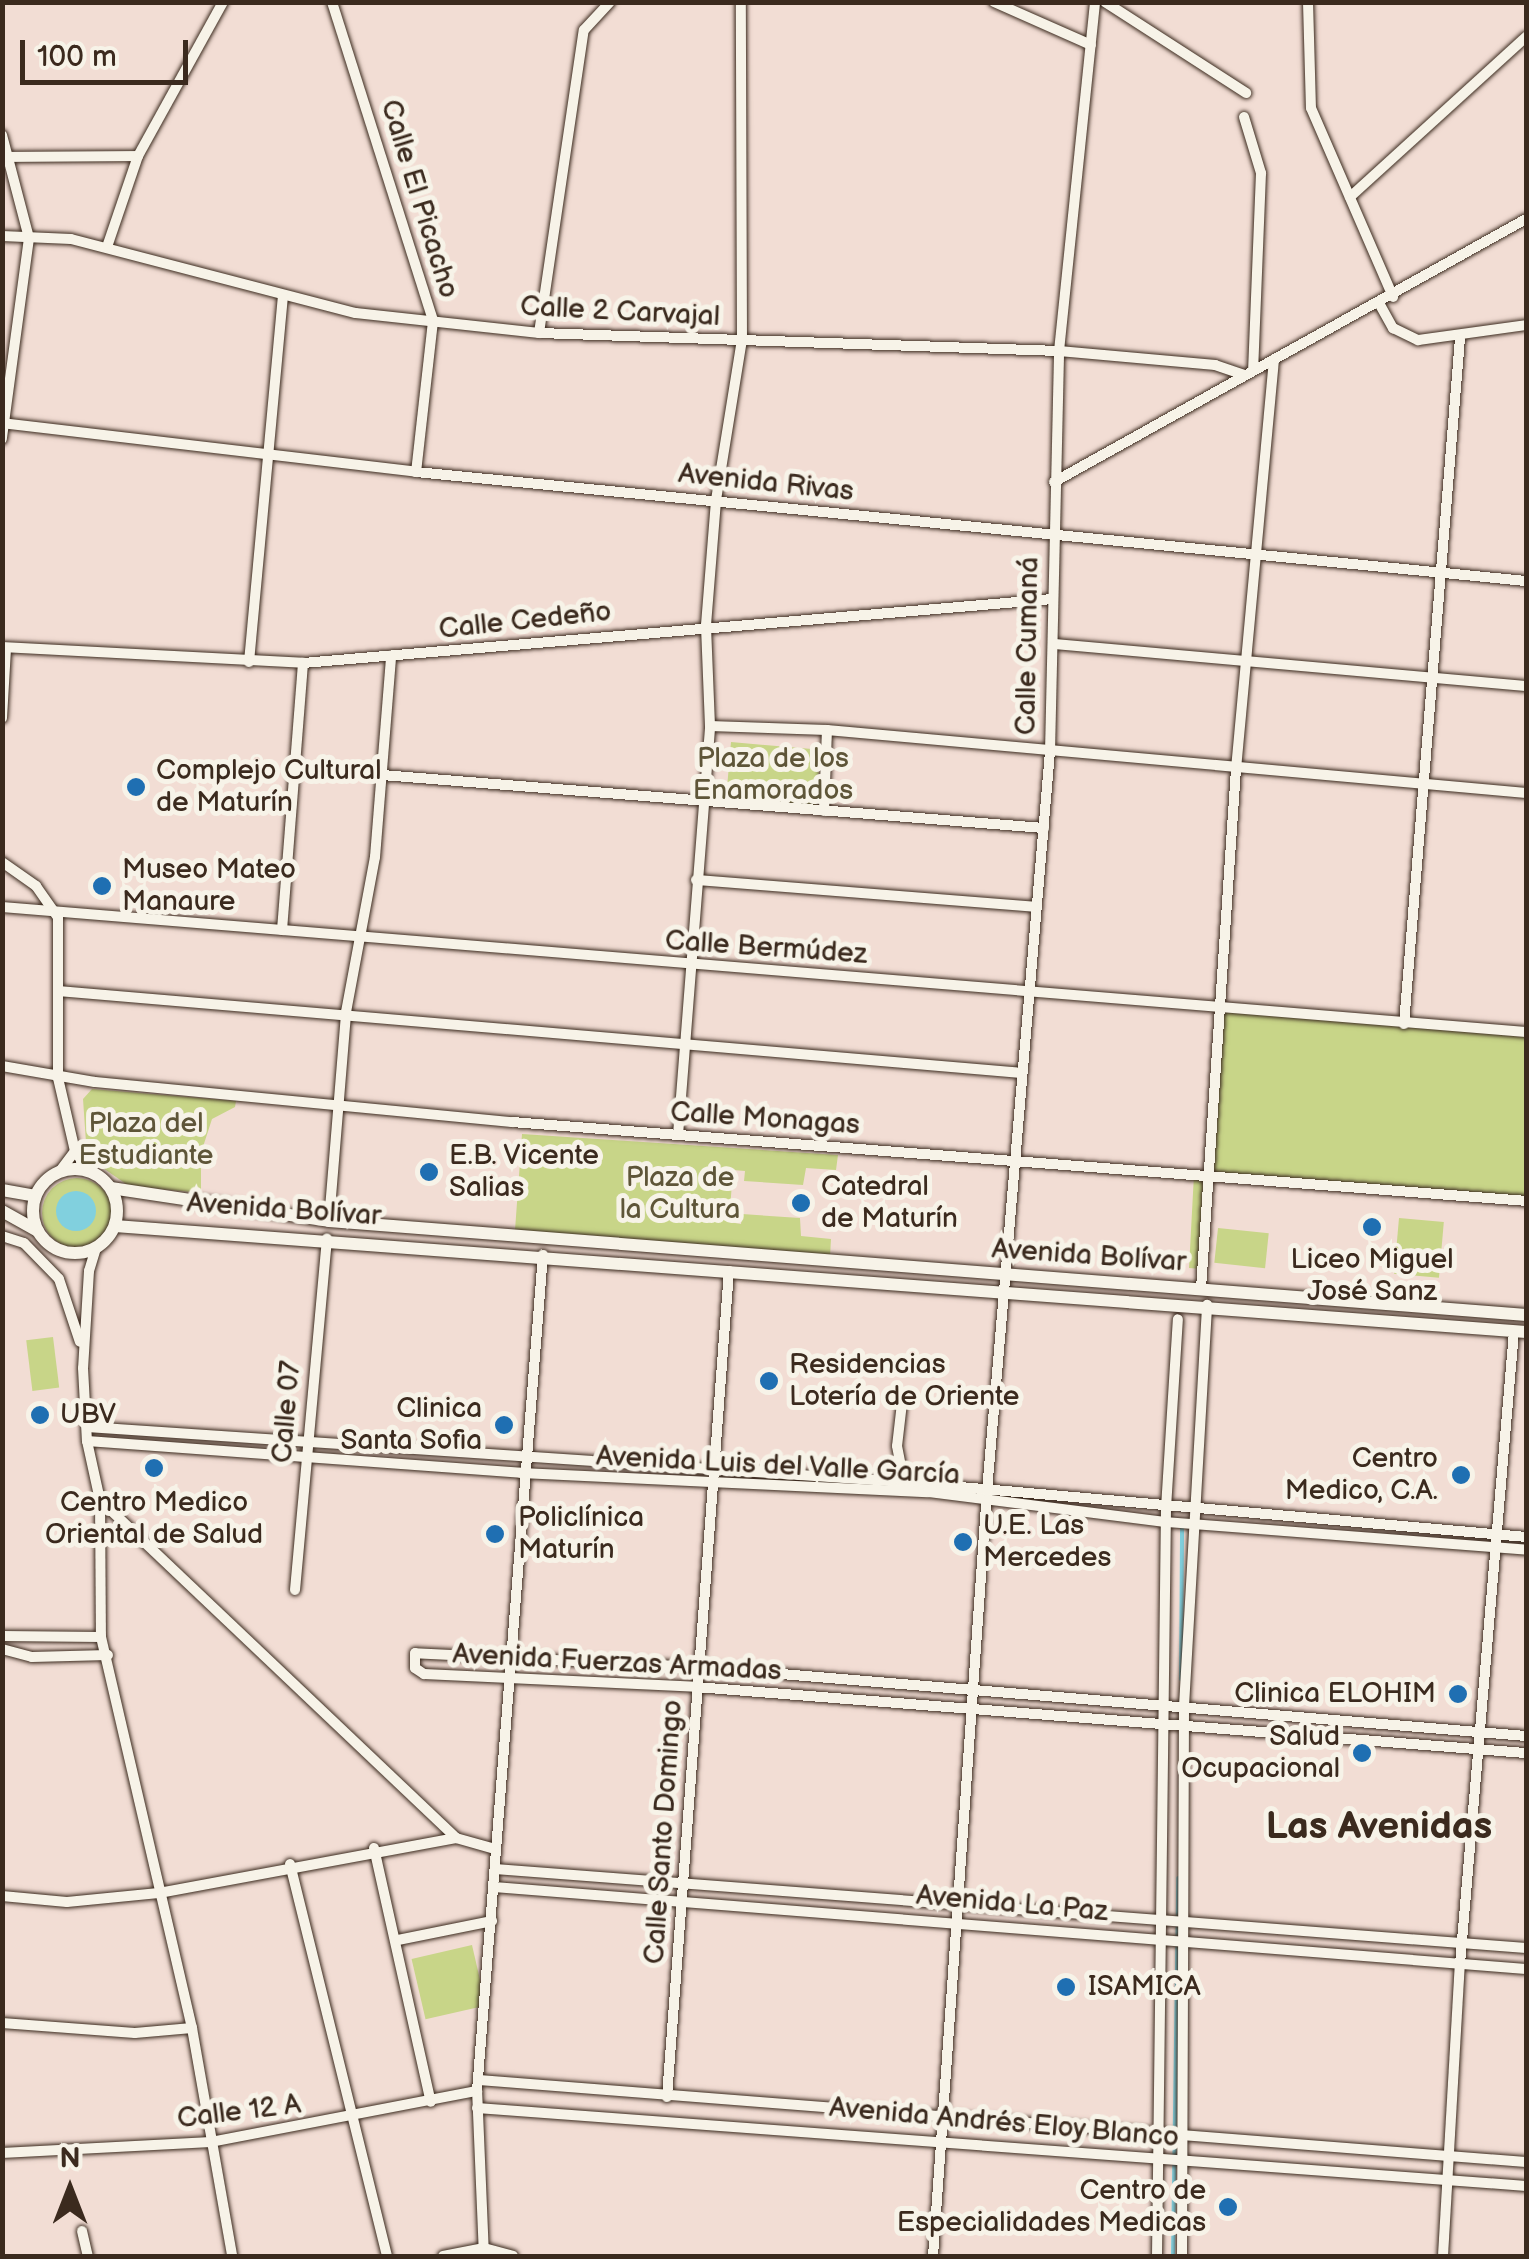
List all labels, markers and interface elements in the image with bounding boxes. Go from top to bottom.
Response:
scale bar [25,20,192,82]
text: 100 m [37,39,117,75]
street label: Calle El Picacho [373,96,465,302]
street label: Calle 2 Carvajal [519,290,721,334]
street label: Avenida Rivas [677,457,855,509]
street label: Calle Cumaná [1010,557,1046,735]
street label: Calle Cedeño [437,595,613,647]
park label: Plaza de los Enamorados [693,742,853,808]
place label: Complejo Cultural de Maturín [156,754,381,820]
marker: Complejo Cultural de Maturín [125,776,147,798]
place label: Museo Mateo Manaure [122,853,296,919]
marker: Museo Mateo Manaure [91,875,113,897]
street label: Calle Bermúdez [664,924,868,972]
street label: Calle Monagas [669,1096,861,1142]
park label: Plaza del Estudiante [79,1107,213,1173]
place label: E.B. Vicente Salias [449,1139,600,1205]
marker: E.B. Vicente Salias [418,1161,440,1183]
park label: Plaza de la Cultura [620,1161,740,1227]
place label: Catedral de Maturín [821,1170,958,1236]
street label: Avenida Bolívar [186,1186,382,1234]
marker: Catedral de Maturín [790,1192,812,1214]
marker: Liceo Miguel José Sanz [1361,1216,1383,1238]
street label: Avenida Bolívar [991,1232,1187,1280]
place label: Liceo Miguel José Sanz [1291,1243,1453,1309]
place label: Residencias Lotería de Oriente [789,1348,1019,1414]
street label: Calle 07 [266,1360,308,1464]
marker: Residencias Lotería de Oriente [758,1370,780,1392]
place label: Clinica Santa Sofia [340,1392,482,1458]
place label: UBV [60,1398,116,1432]
marker: UBV [29,1404,51,1426]
marker: Clinica Santa Sofia [491,1412,517,1438]
street label: Avenida Luis del Valle García [595,1440,961,1492]
place label: Centro Medico, C.A. [1285,1442,1438,1508]
marker: Centro Medico Oriental de Salud [141,1455,167,1481]
marker: Centro Medico, C.A. [1448,1462,1474,1488]
place label: Centro Medico Oriental de Salud [45,1486,263,1552]
place label: Policlínica Maturín [518,1501,644,1567]
place label: U.E. Las Mercedes [983,1509,1111,1575]
marker: Policlínica Maturín [482,1521,508,1547]
marker: U.E. Las Mercedes [952,1531,974,1553]
street label: Avenida Fuerzas Armadas [452,1638,782,1688]
place label: Clinica ELOHIM [1234,1677,1436,1711]
marker: Clinica ELOHIM [1445,1681,1471,1707]
street label: Calle Santo Domingo [638,1698,690,1966]
place label: Salud Ocupacional [1181,1720,1340,1786]
marker: Salud Ocupacional [1349,1740,1375,1766]
district label: Las Avenidas [1266,1804,1492,1850]
street label: Avenida La Paz [915,1879,1109,1929]
place label: ISAMICA [1088,1970,1201,2004]
marker: ISAMICA [1053,1974,1079,2000]
street label: Calle 12 A [175,2088,303,2136]
street label: Avenida Andrés Eloy Blanco [827,2091,1181,2155]
north arrow [20,2139,120,2239]
text: N [59,2142,81,2175]
place label: Centro de Especialidades Medicas [897,2174,1206,2240]
marker: Centro de Especialidades Medicas [1215,2194,1241,2220]

